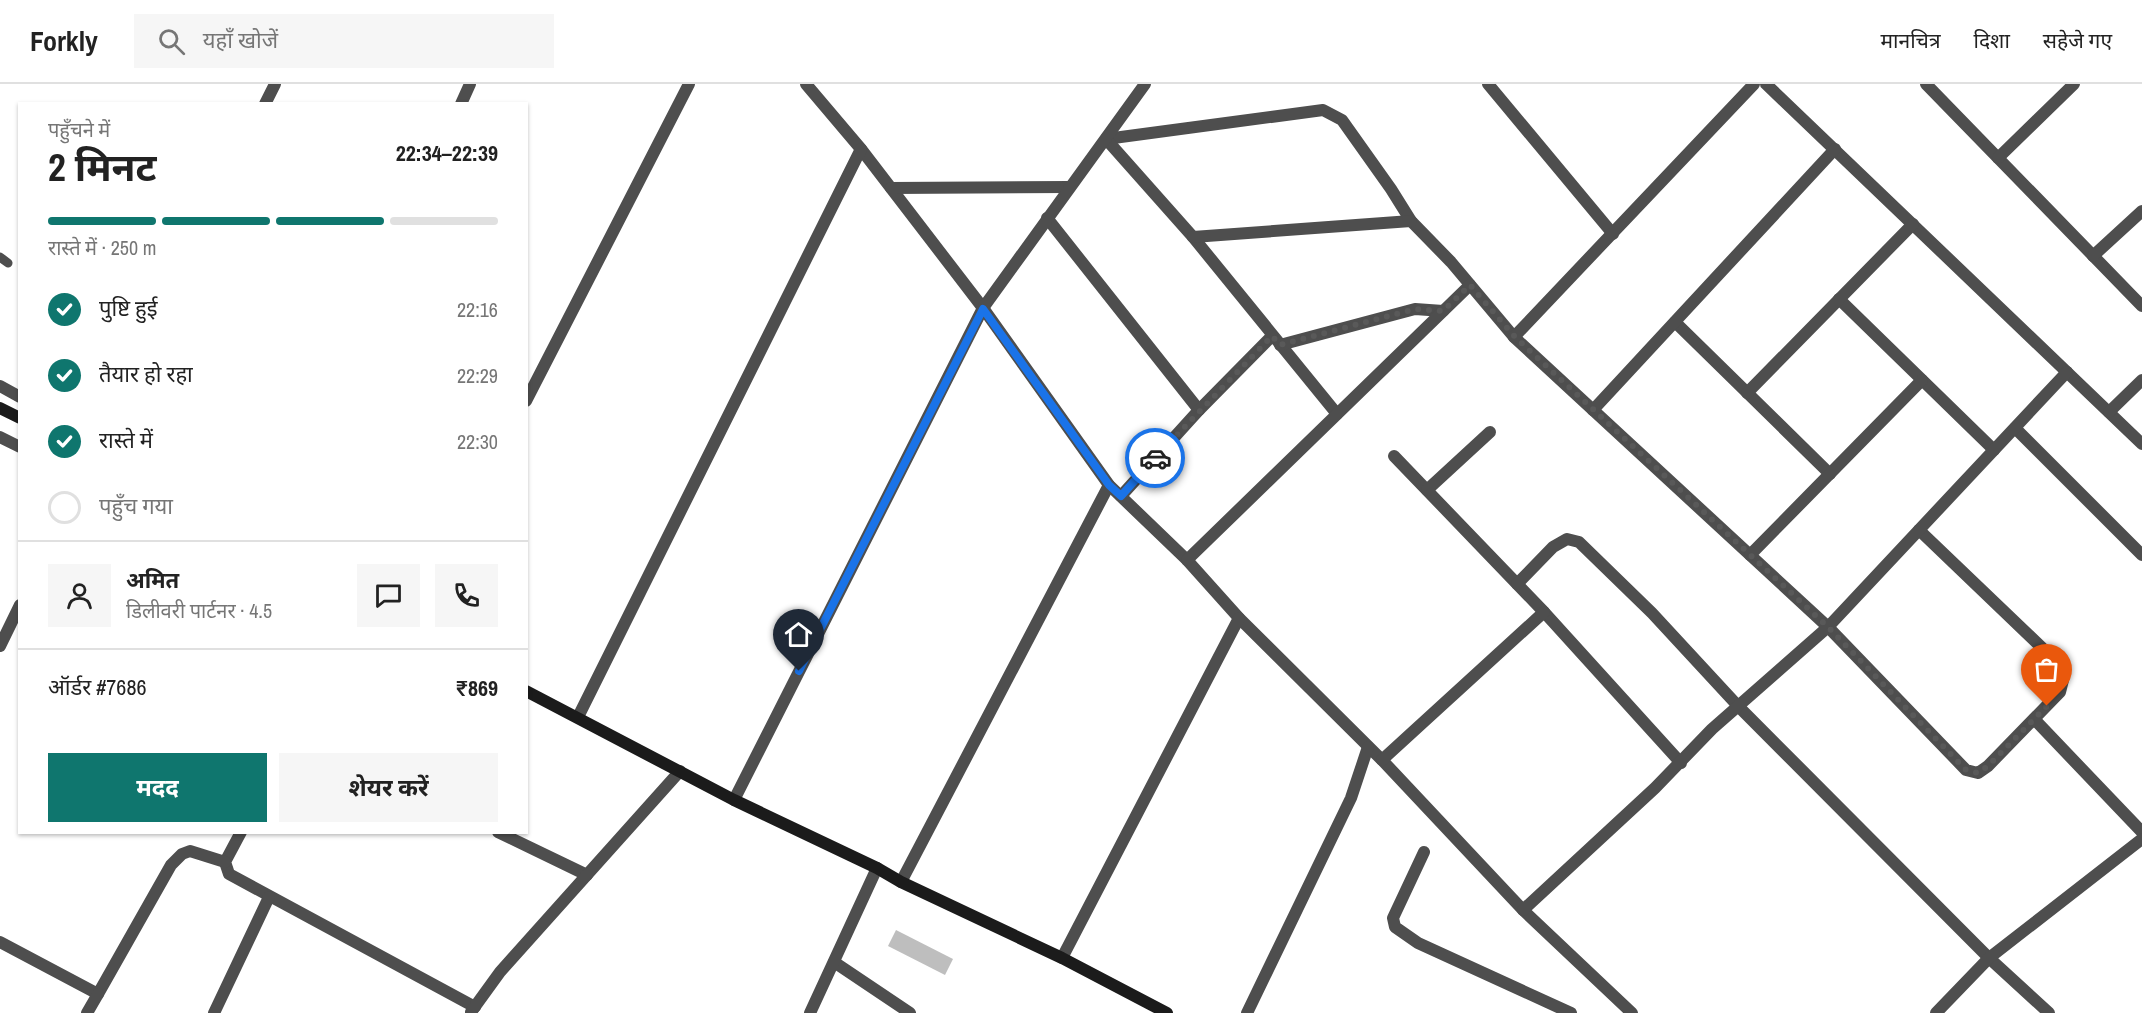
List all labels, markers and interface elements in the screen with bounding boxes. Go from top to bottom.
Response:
search box [134,14,554,68]
text: Forkly [30,22,98,60]
icon: search [155,25,188,58]
text: यहाँ खोजें [203,25,278,55]
text: मानचित्र [1881,26,1941,55]
text: दिशा [1974,26,2010,55]
text: सहेजे गए [2043,26,2112,55]
text: पहुँचने में [48,116,110,143]
text: 22:34–22:39 [396,138,498,168]
text: 2 मिनट [48,141,157,193]
text: रास्ते में · 250 m [48,234,156,261]
icon: check [48,293,81,326]
text: पुष्टि हुई [99,293,158,323]
text: 22:16 [457,296,498,323]
icon: check [48,359,81,392]
text: तैयार हो रहा [99,359,193,389]
text: 22:29 [457,362,498,389]
icon: check [48,425,81,458]
text: रास्ते में [99,425,153,455]
text: 22:30 [457,428,498,455]
courier [1125,428,1185,488]
icon: car [1139,442,1172,475]
text: पहुँच गया [99,491,173,521]
button: person [48,564,111,627]
button: chat [357,564,420,627]
button: phone [435,564,498,627]
text: अमित [126,565,179,595]
text: डिलीवरी पार्टनर · 4.5 [126,597,272,624]
pin [773,609,824,671]
icon: home [782,618,815,651]
pin [2021,644,2072,706]
icon: bag [2030,653,2063,686]
text: ऑर्डर #7686 [48,672,146,702]
text: ₹869 [455,673,498,703]
button: मदद [48,753,267,822]
button: शेयर करें [279,753,498,822]

